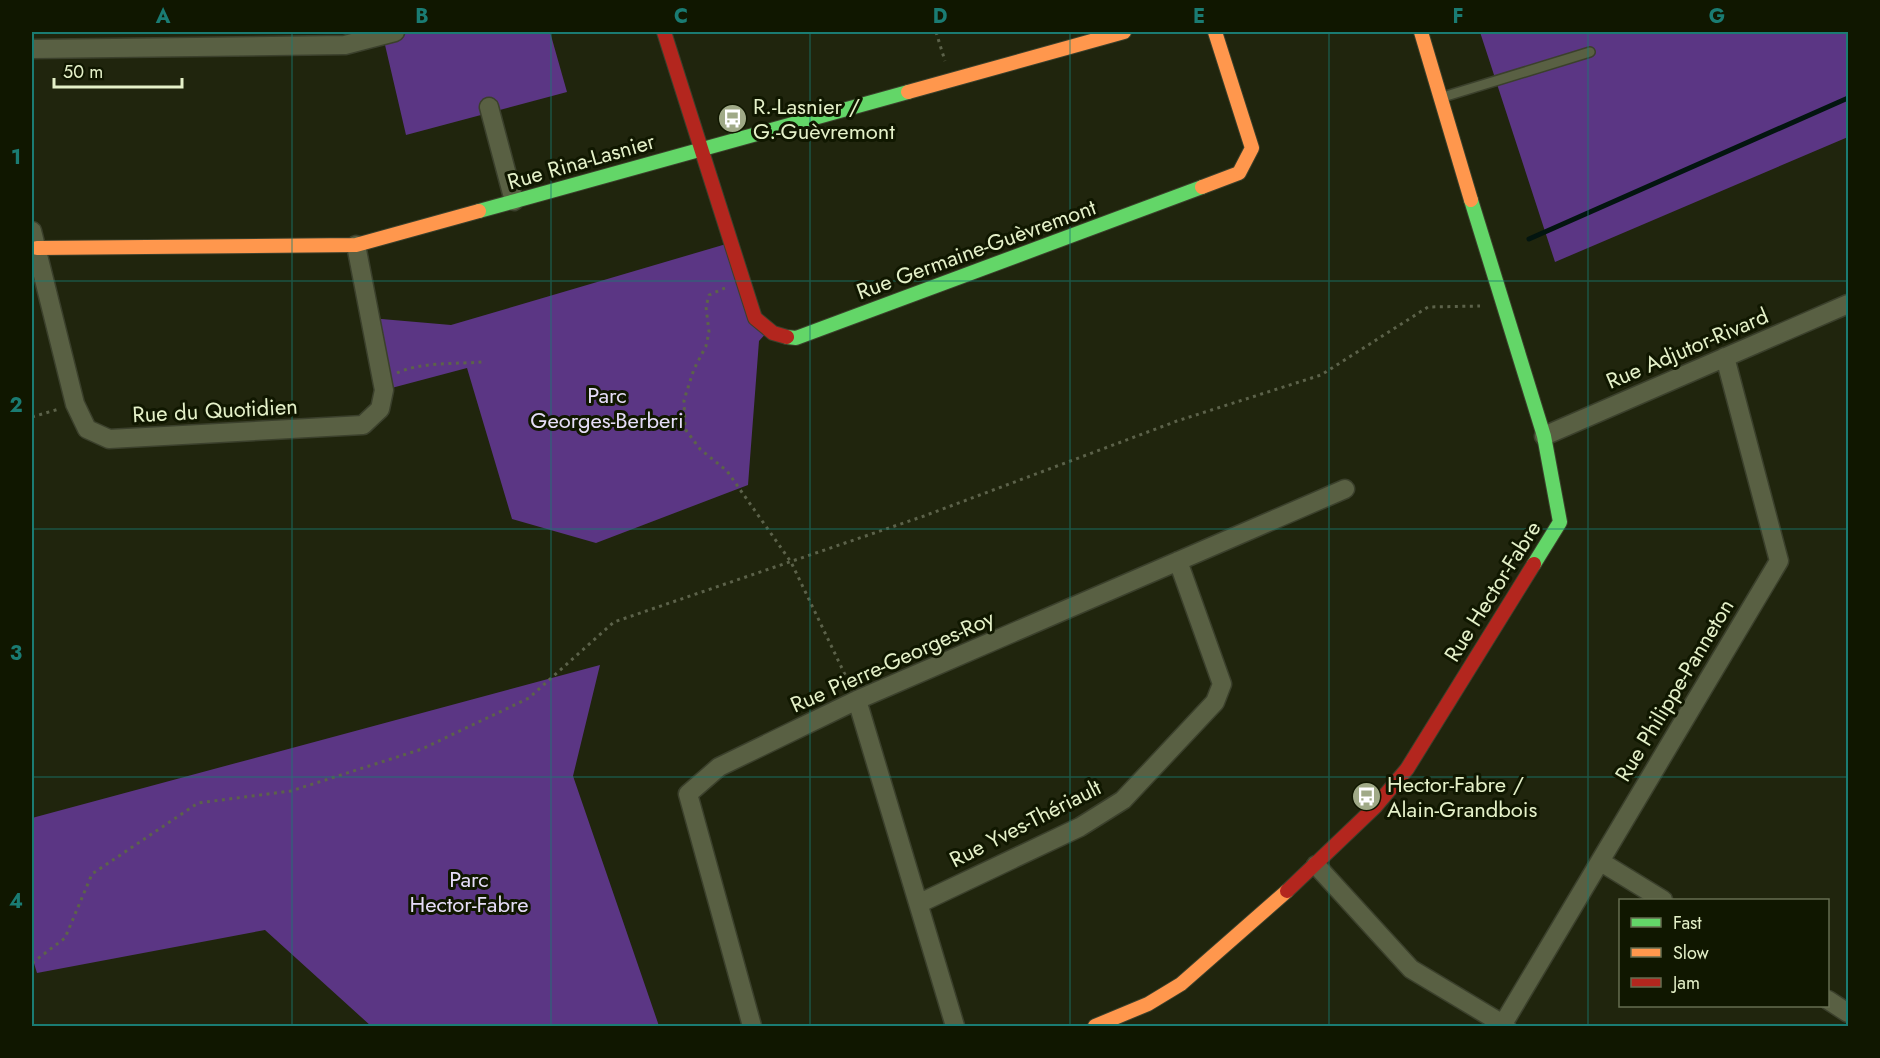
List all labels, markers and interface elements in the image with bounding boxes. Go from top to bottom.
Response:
text: A [155,2,171,31]
text: B [415,2,429,31]
text: C [674,2,688,31]
text: D [933,2,947,31]
text: E [1193,2,1205,31]
text: F [1452,2,1464,31]
text: G [1709,2,1725,31]
scale bar [54,51,182,89]
text: 50 m [63,59,103,85]
place label: R.-Lasnier / G.-Guèvremont [753,90,895,147]
bus stop icon: R.-Lasnier / G.-Guèvremont [716,103,748,135]
street label: Rue Rina-Lasnier [503,125,659,197]
text: 1 [11,143,21,172]
street label: Rue Germaine-Guèvremont [852,191,1101,307]
street label: Rue Adjutor-Rivard [1601,299,1773,397]
park label: Parc Georges-Berberi [530,379,684,436]
street label: Rue du Quotidien [131,390,299,430]
text: 2 [9,391,23,420]
street label: Rue Hector-Fabre [1436,514,1548,668]
street label: Rue Philippe-Panneton [1607,593,1741,787]
street label: Rue Pierre-Georges-Roy [785,601,999,720]
text: 3 [10,639,22,668]
place label: Hector-Fabre / Alain-Grandbois [1387,768,1538,825]
street label: Rue Yves-Thériault [944,771,1107,875]
bus stop icon: Hector-Fabre / Alain-Grandbois [1350,781,1382,813]
park label: Parc Hector-Fabre [409,863,529,920]
text: 4 [9,887,23,916]
legend [1619,899,1829,1007]
text: Fast [1673,910,1702,936]
text: Slow [1673,940,1710,966]
text: Jam [1671,970,1700,996]

